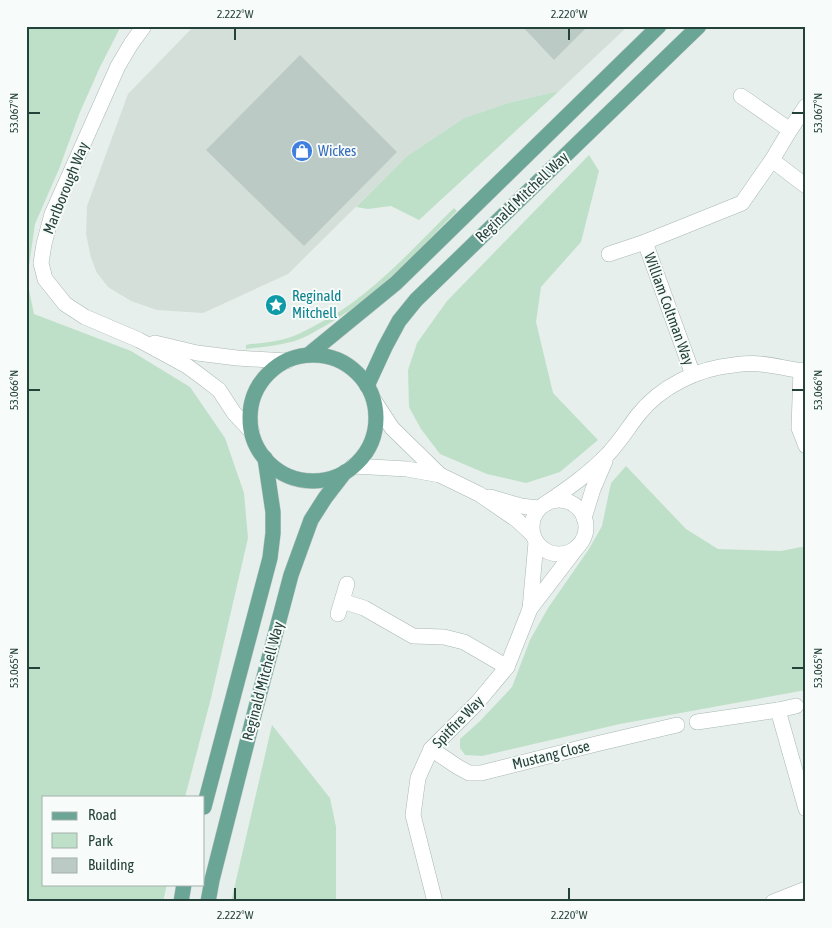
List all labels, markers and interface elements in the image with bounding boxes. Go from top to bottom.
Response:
text: 2.222°W [217,7,254,21]
text: 2.220°W [551,7,588,21]
text: 53.067°N [7,93,21,133]
text: 53.067°N [811,93,825,133]
street label: Marlborough Way [39,139,92,236]
shop icon: Wickes [290,139,314,163]
place label: Wickes [318,142,356,159]
street label: Reginald Mitchell Way [472,148,572,245]
street label: William Coltman Way [641,250,698,367]
place label: Reginald Mitchell [292,287,341,321]
place icon: Reginald Mitchell [264,293,288,317]
text: 53.066°N [7,370,21,410]
text: 53.066°N [811,370,825,410]
street label: Reginald Mitchell Way [238,620,287,742]
text: 53.065°N [7,648,21,688]
text: 53.065°N [811,648,825,688]
street label: Spitfire Way [429,692,487,751]
street label: Mustang Close [510,737,592,772]
legend [42,796,205,886]
text: Road [88,806,117,823]
text: Park [88,832,113,849]
text: Building [88,856,134,873]
text: 2.222°W [217,908,254,922]
text: 2.220°W [551,908,588,922]

